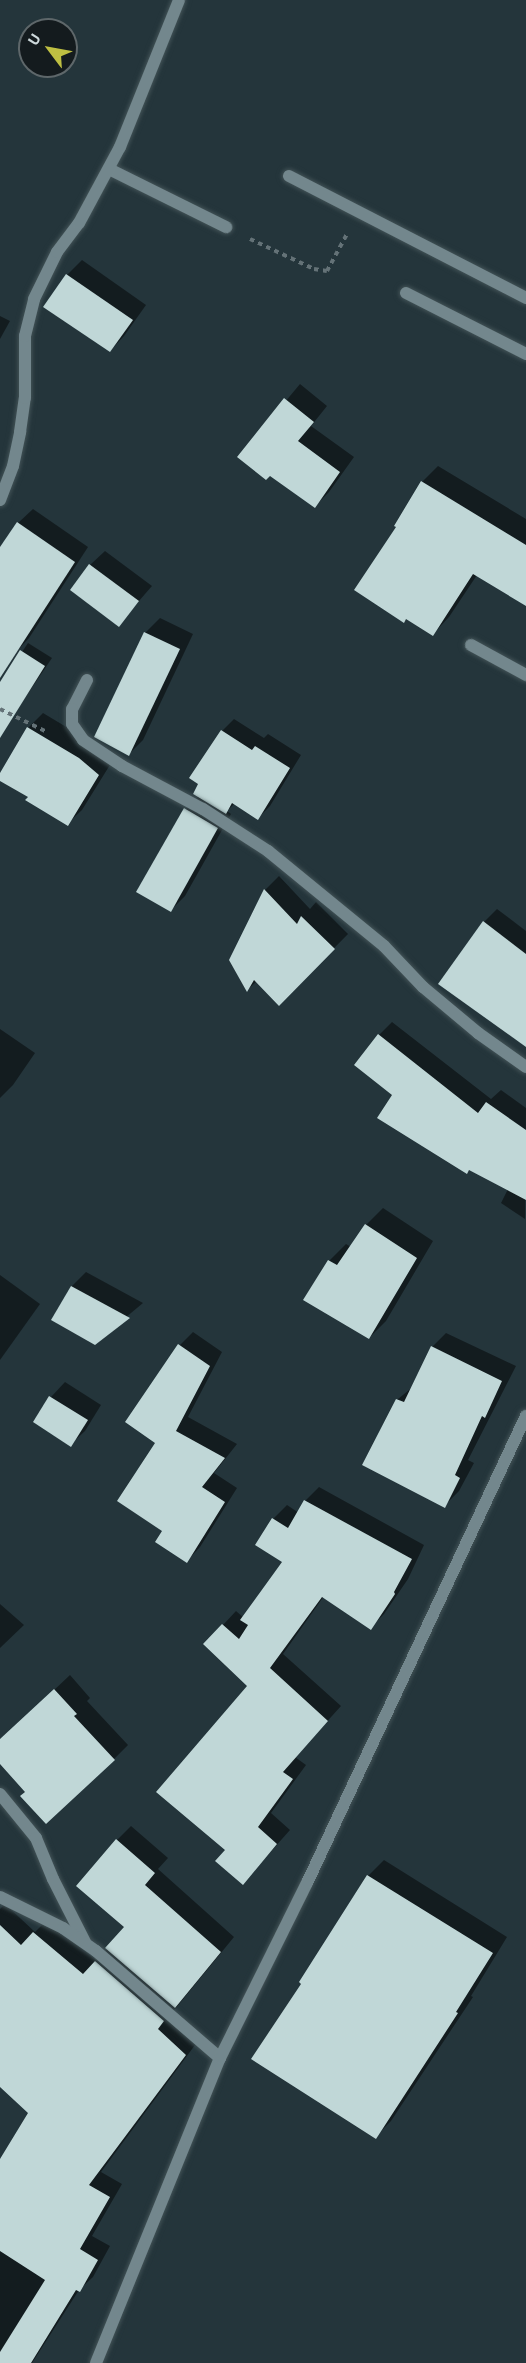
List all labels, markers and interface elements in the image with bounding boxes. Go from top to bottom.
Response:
north arrow [18,18,78,78]
text: U [25,31,44,48]

